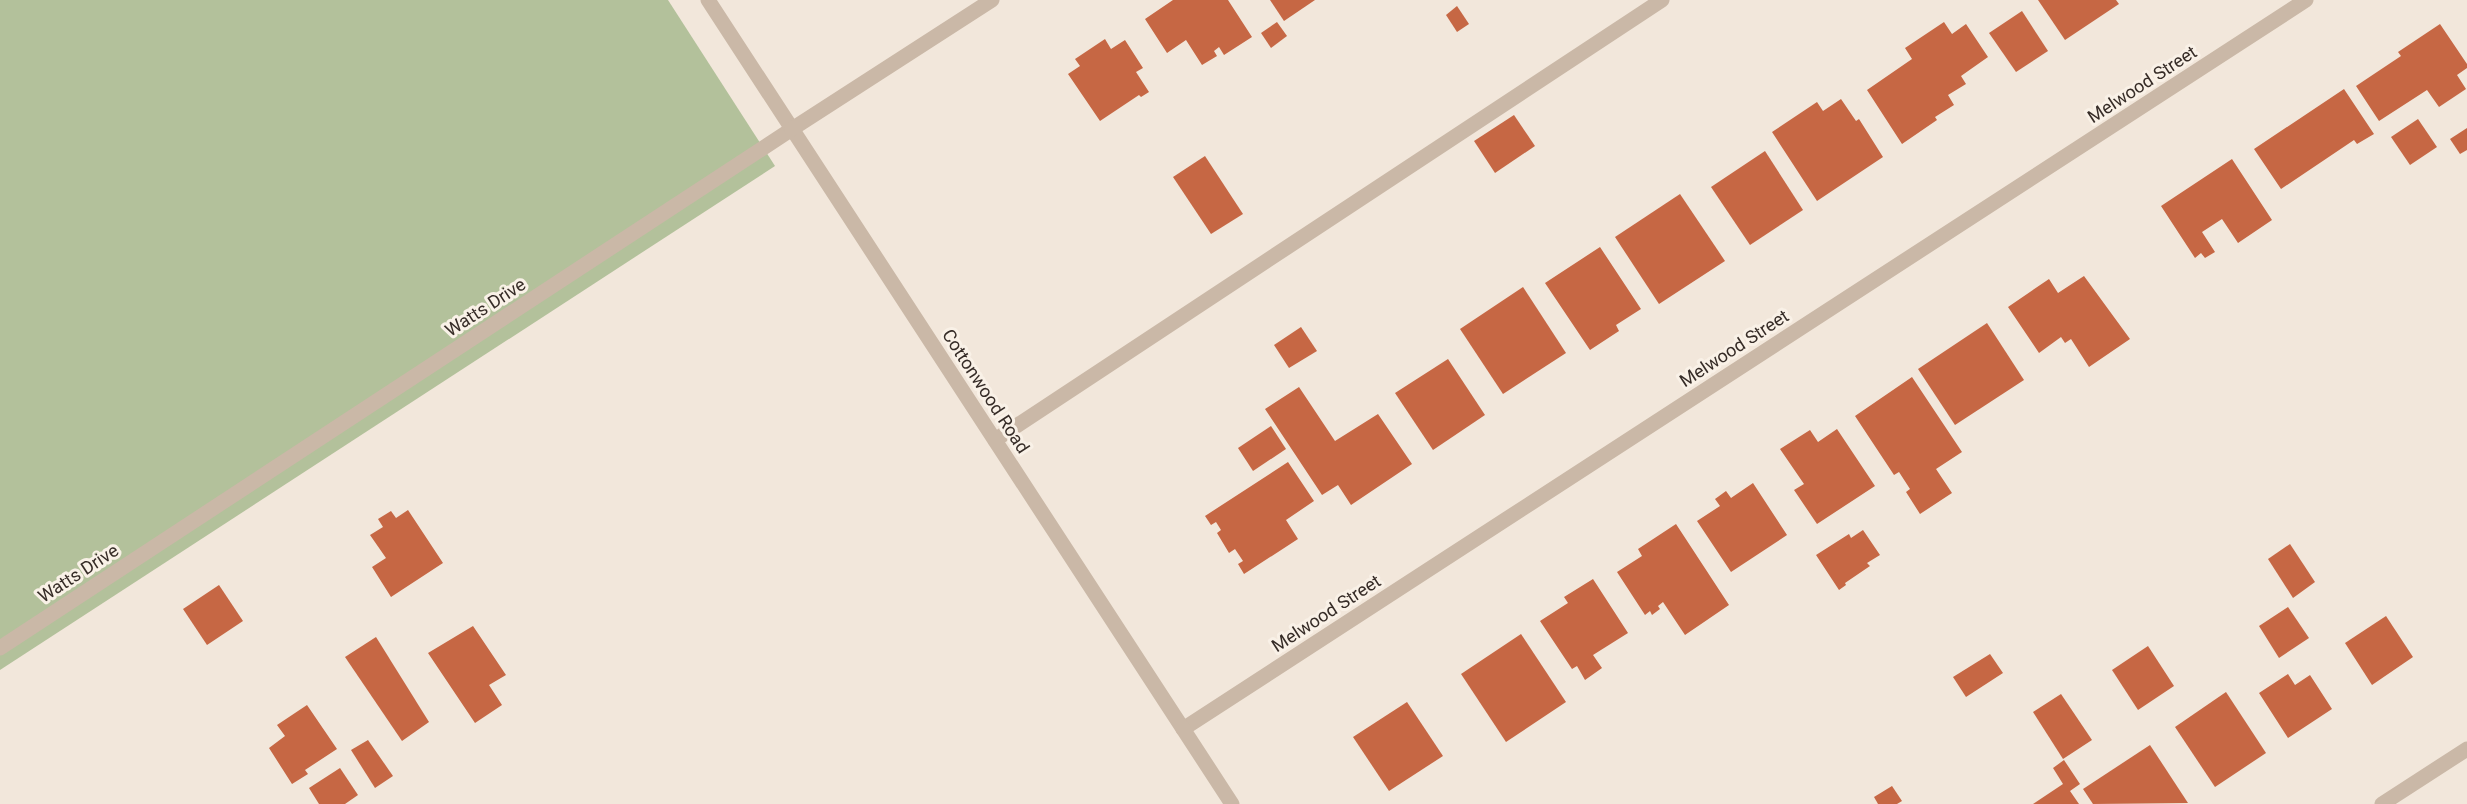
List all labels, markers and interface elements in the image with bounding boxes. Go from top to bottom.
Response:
street label: Melwood Street [2084,41,2201,127]
street label: Watts Drive [441,273,529,341]
street label: Melwood Street [1676,305,1793,391]
street label: Cottonwood Road [938,325,1034,457]
street label: Watts Drive [34,539,122,607]
street label: Melwood Street [1268,570,1385,656]

